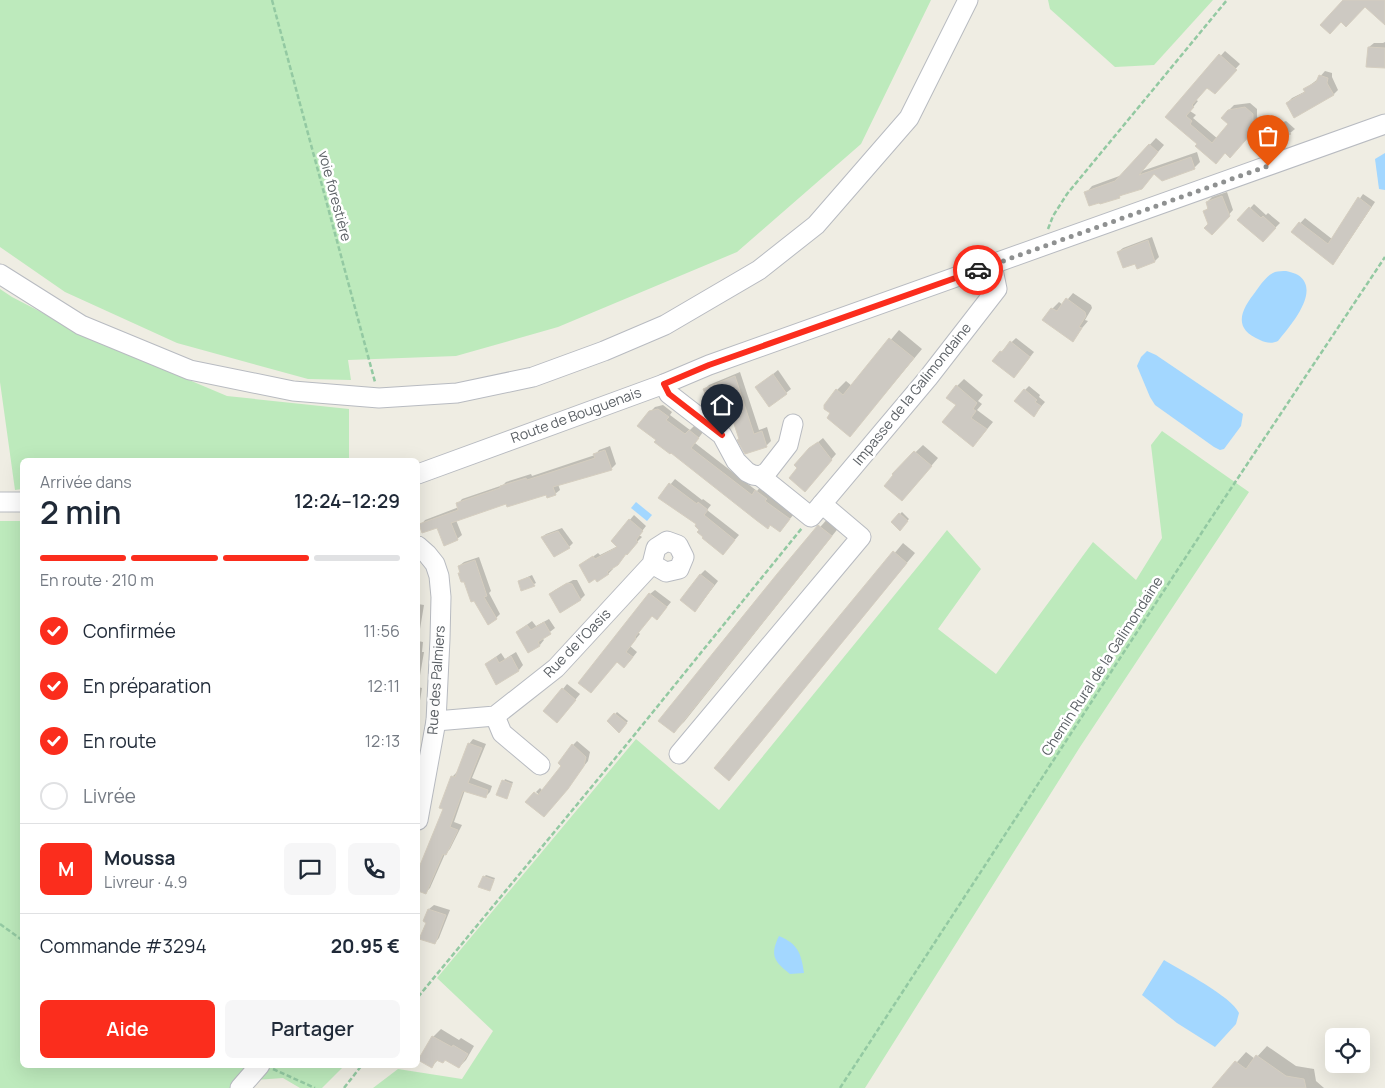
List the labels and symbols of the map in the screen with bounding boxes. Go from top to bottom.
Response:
pin [1247,115,1289,166]
street label: voie forestière [314,149,357,243]
courier [953,245,1003,295]
street label: Impasse de la Galimondaine [848,318,975,469]
street label: Route de Bouguenais [508,382,644,447]
pin [701,384,743,435]
street label: Chemin Rural de la Galimondaine [1036,573,1167,759]
street label: Rue de l'Oasis [539,604,614,681]
street label: Rue des Palmiers [422,625,449,735]

